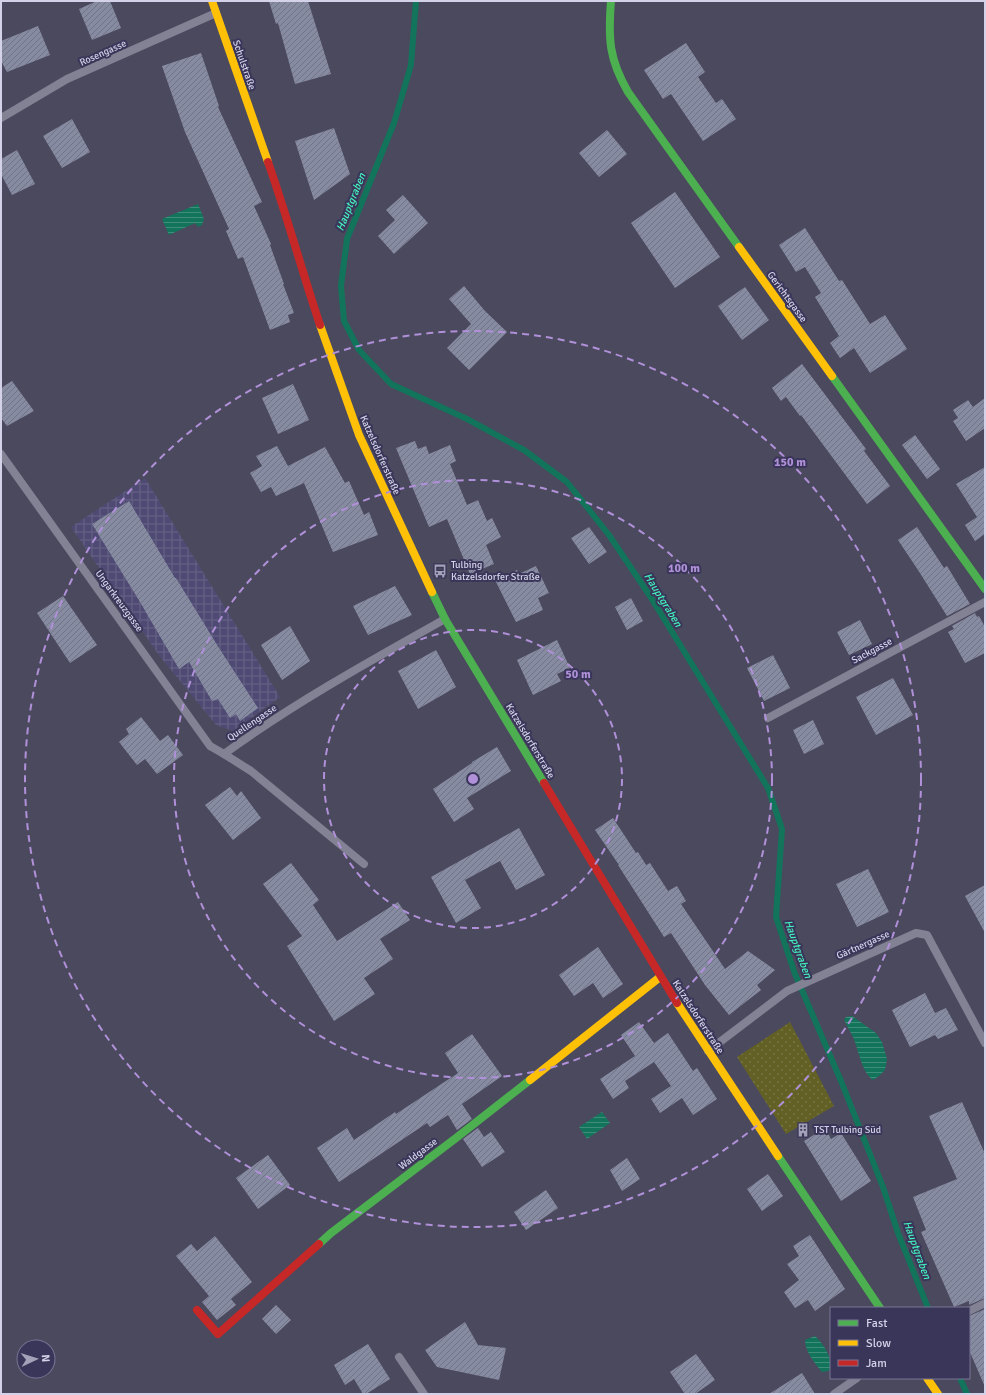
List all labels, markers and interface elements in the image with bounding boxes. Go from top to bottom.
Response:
street label: Rosengasse [78,37,128,69]
street label: Schulstraße [230,38,258,92]
water label: Hauptgraben [333,170,369,233]
street label: Gerichtsgasse [764,269,810,325]
street label: Katzelsdorferstraße [357,414,403,496]
text: 150 m [774,455,806,470]
place label: Tulbing Katzelsdorfer Straße [451,559,540,583]
text: 100 m [668,561,700,576]
bus stop icon: Tulbing Katzelsdorfer Straße [432,563,448,579]
street label: Ungarkreuzgasse [92,568,146,634]
water label: Hauptgraben [641,571,685,630]
street label: Sackgasse [850,635,894,667]
text: 50 m [565,667,591,682]
street label: Katzelsdorferstraße [503,701,557,781]
street label: Quellengasse [225,702,279,744]
centre of rings [466,772,480,786]
water label: Hauptgraben [781,918,815,981]
street label: Gärtnergasse [835,928,891,962]
street label: Katzelsdorferstraße [670,978,726,1056]
building icon: TST Tulbing Süd [795,1122,811,1138]
place label: TST Tulbing Süd [814,1124,881,1136]
street label: Waldgasse [396,1136,440,1172]
water label: Hauptgraben [900,1219,934,1282]
legend [830,1307,970,1379]
text: Fast [866,1316,887,1331]
text: Slow [866,1336,891,1351]
north arrow [16,1339,56,1379]
text: N [39,1354,52,1363]
text: Jam [866,1356,887,1371]

